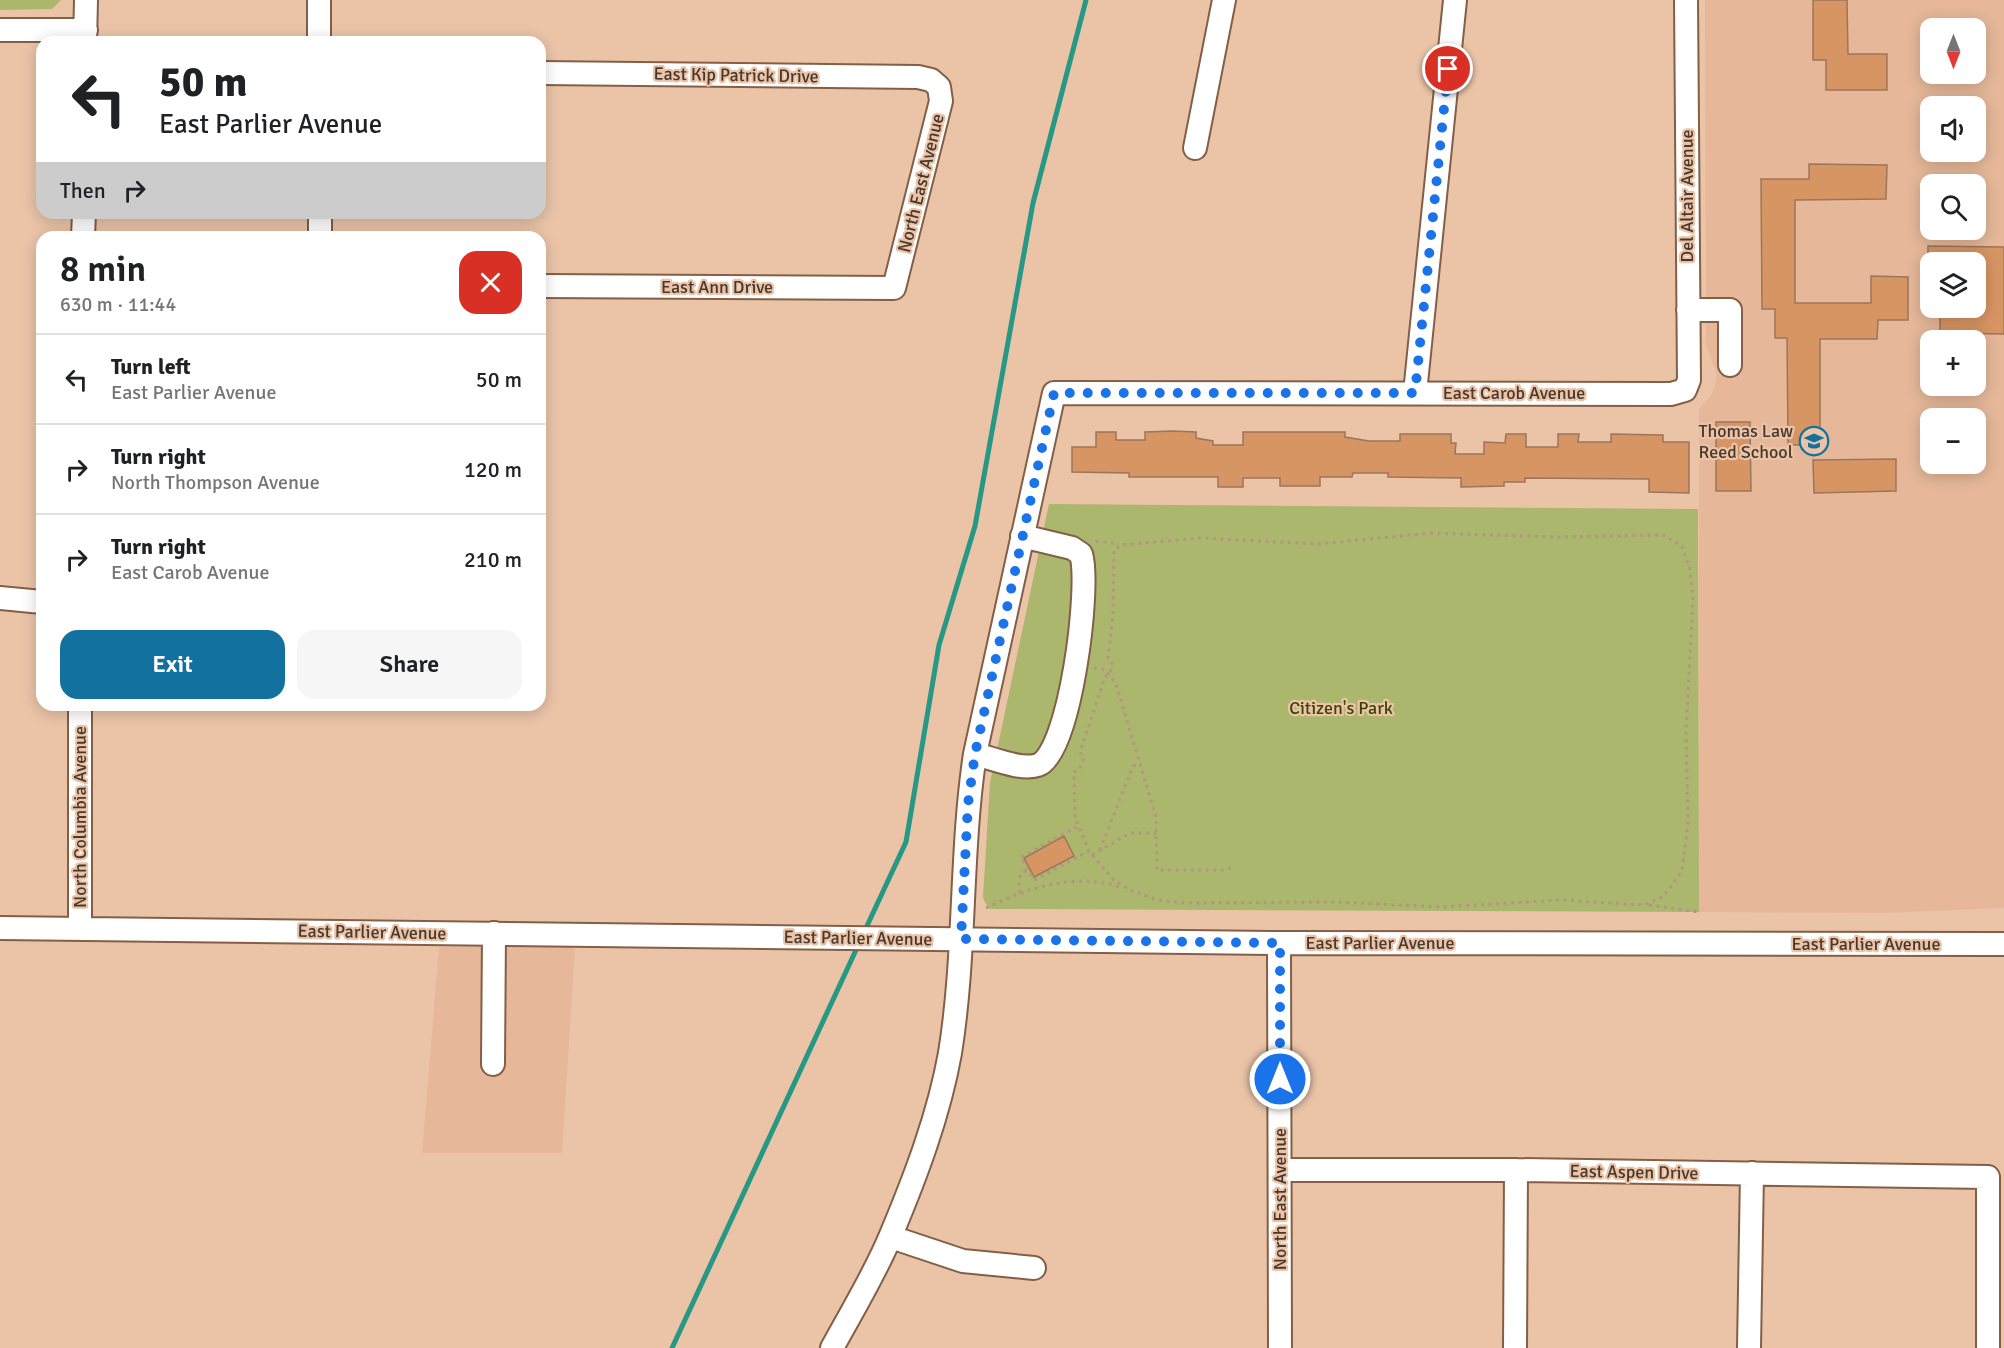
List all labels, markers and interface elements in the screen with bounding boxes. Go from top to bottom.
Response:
north arrow [1920,18,1986,84]
map controls [1920,18,1986,474]
pin [1422,43,1473,94]
icon: arrive [1431,52,1464,85]
text: 50 m [159,57,248,108]
icon: left [60,60,138,138]
street label: East Kip Patrick Drive [653,63,819,87]
button: sound [1920,96,1986,162]
text: East Parlier Avenue [159,108,382,141]
street label: North East Avenue [893,111,949,255]
street label: Del Altair Avenue [1676,130,1698,262]
icon: right [118,174,151,207]
button: search [1920,174,1986,240]
text: Then [60,177,106,204]
text: 8 min [60,247,146,292]
button: close [459,251,522,314]
button: layers [1920,252,1986,318]
street label: East Ann Drive [661,276,773,298]
text: 630 m · 11:44 [60,292,176,317]
button: + [1920,330,1986,396]
text: Turn left [111,353,191,380]
icon: left [60,363,93,396]
text: 50 m [476,366,522,393]
text: East Parlier Avenue [111,380,276,405]
street label: East Carob Avenue [1443,382,1585,404]
button: − [1920,408,1986,474]
place label: Thomas Law Reed School [1699,420,1793,463]
school or university icon: Thomas Law Reed School [1798,425,1830,457]
text: Turn right [111,443,206,470]
icon: right [60,453,93,486]
text: 120 m [464,456,522,483]
text: North Thompson Avenue [111,470,320,495]
text: Turn right [111,533,206,560]
icon: right [60,543,93,576]
text: 210 m [464,546,522,573]
text: East Carob Avenue [111,560,269,585]
button: Exit [60,630,285,699]
button: Share [297,630,522,699]
park label: Citizen's Park [1289,697,1393,719]
street label: North Columbia Avenue [69,726,91,908]
street label: East Parlier Avenue [297,920,447,944]
street label: East Parlier Avenue [783,926,933,950]
street label: East Parlier Avenue [1306,932,1454,954]
street label: East Parlier Avenue [1792,933,1940,955]
position arrow [1248,1047,1312,1111]
street label: North East Avenue [1269,1128,1291,1270]
street label: East Aspen Drive [1569,1160,1699,1184]

